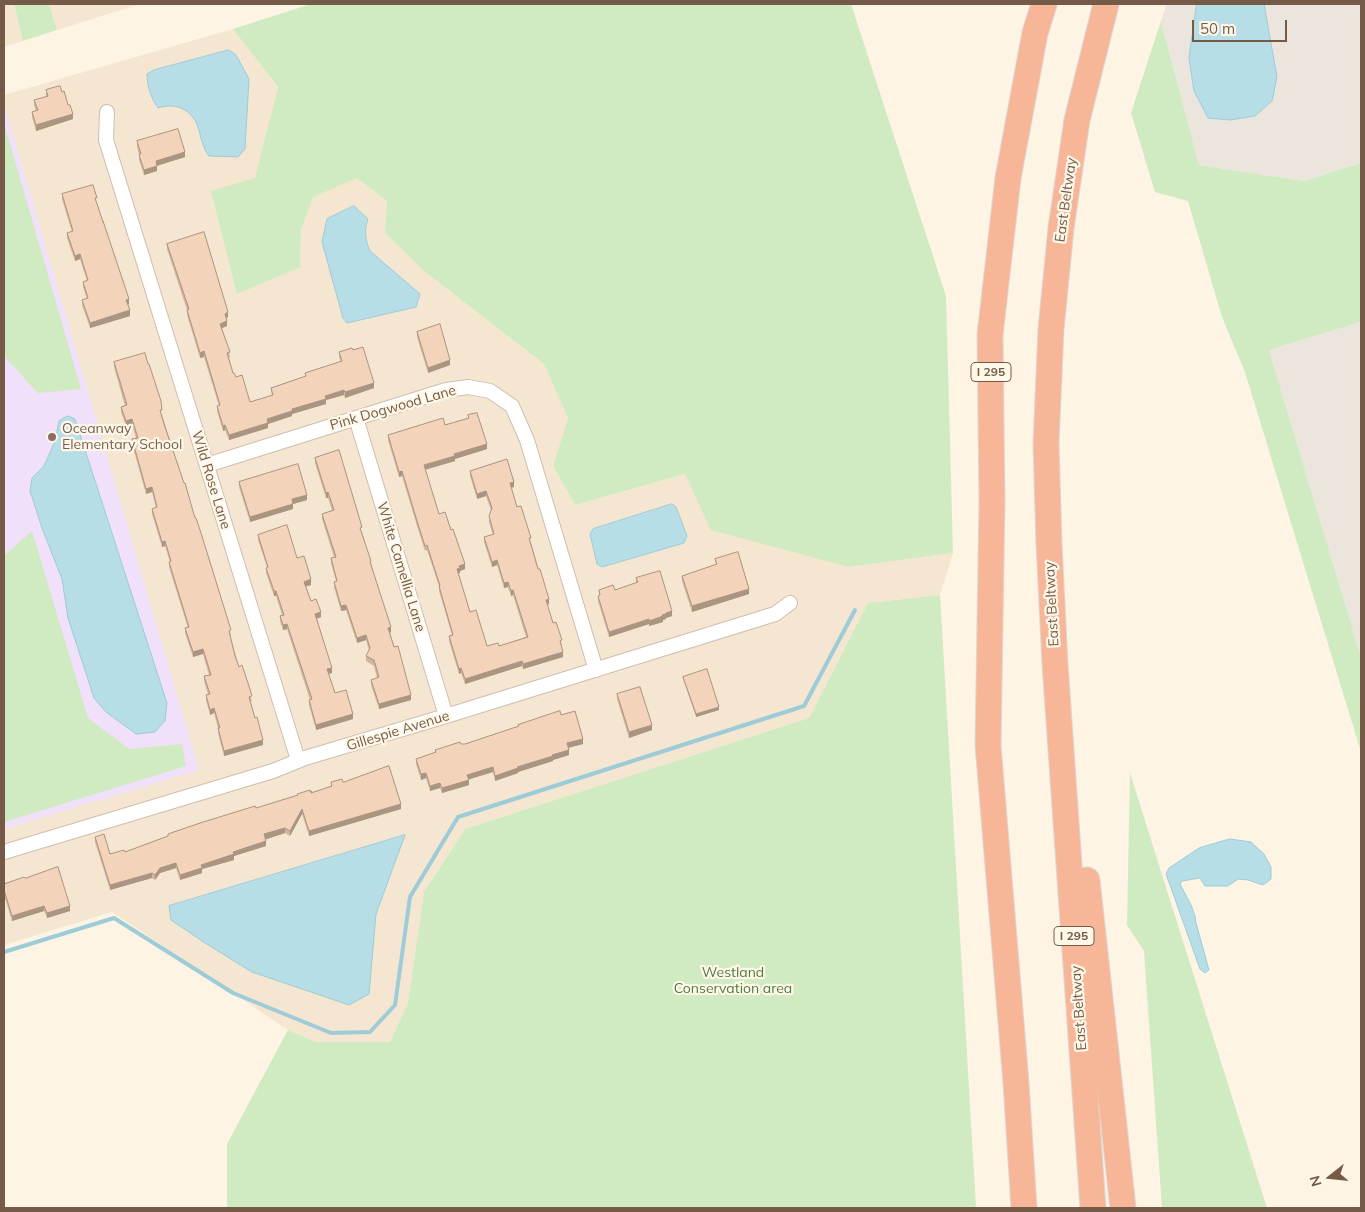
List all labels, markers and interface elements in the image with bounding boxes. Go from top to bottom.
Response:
scale bar [1195,10,1290,42]
text: 50 m [1200,19,1235,38]
street label: East Beltway [1052,157,1080,243]
road number: I 295 [971,362,1011,382]
street label: Pink Dogwood Lane [328,382,458,434]
place label: Oceanway Elementary School [62,421,182,454]
street label: Wild Rose Lane [188,429,234,531]
marker: Oceanway Elementary School [46,431,58,443]
street label: White Camellia Lane [373,500,429,634]
street label: East Beltway [1041,561,1063,647]
street label: Gillespie Avenue [345,707,451,755]
road number: I 295 [1054,926,1094,946]
park label: Westland Conservation area [674,965,792,998]
street label: East Beltway [1068,965,1090,1051]
north arrow [1305,1152,1355,1202]
text: N [1305,1174,1326,1189]

